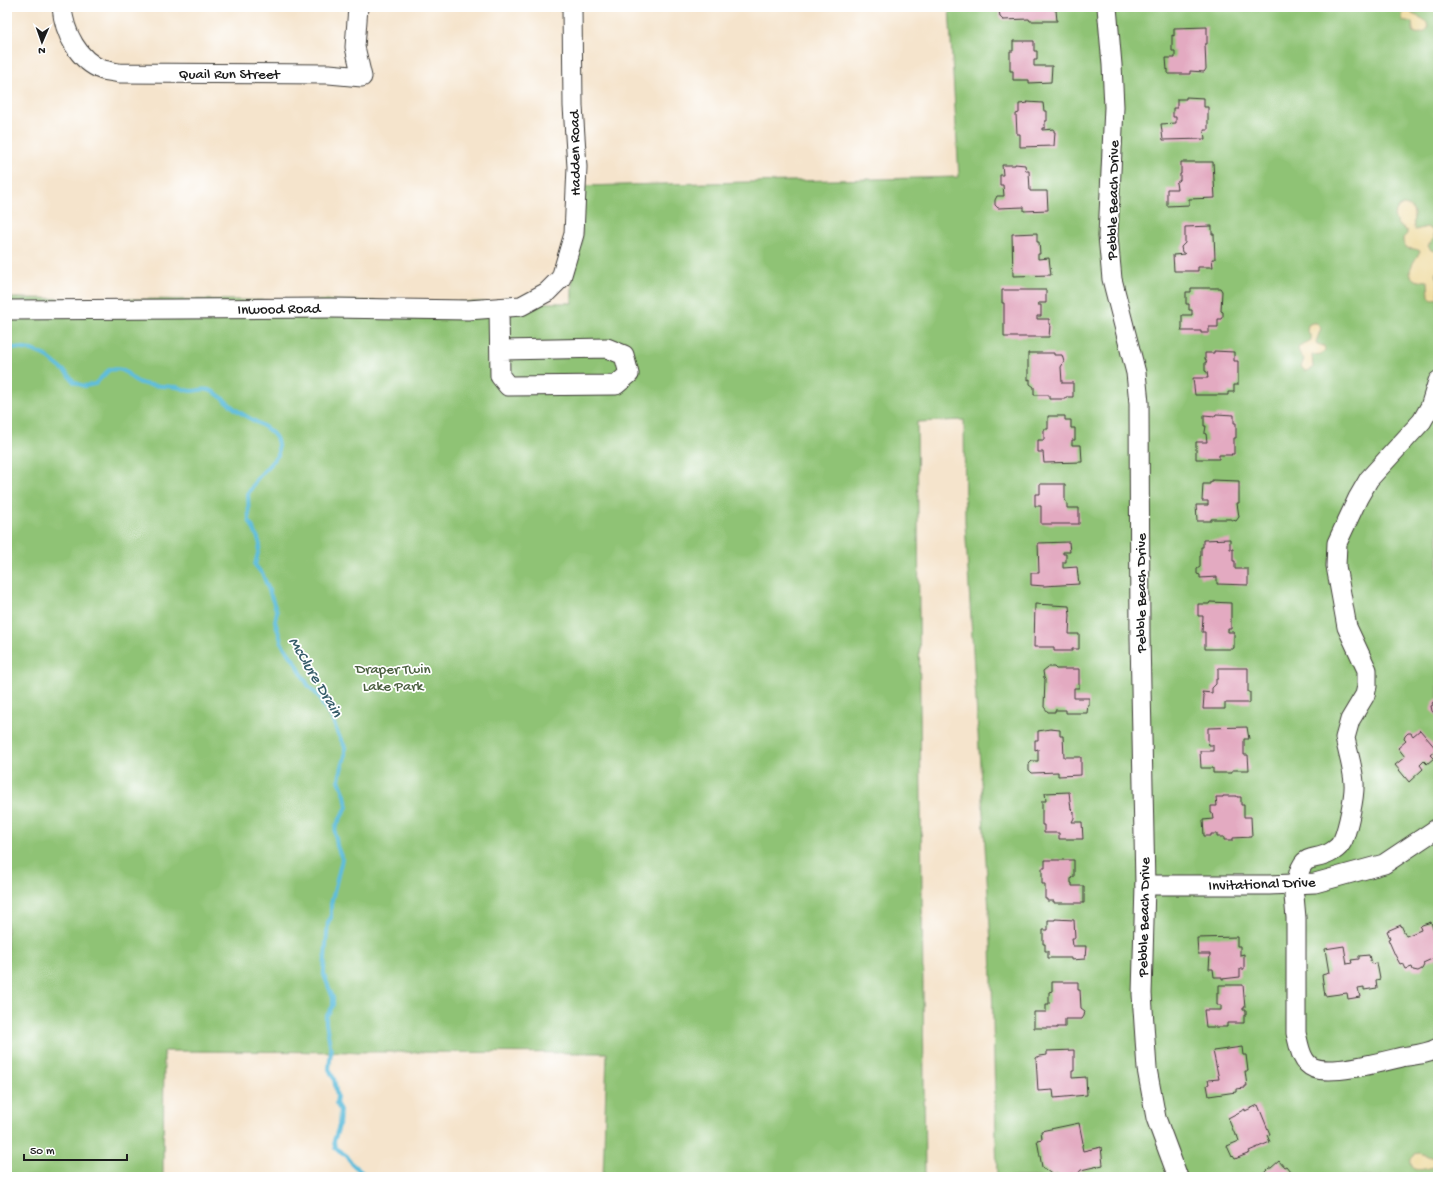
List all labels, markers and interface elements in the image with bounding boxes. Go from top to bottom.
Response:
north arrow [22,22,62,62]
text: N [38,44,46,56]
street label: Quail Run Street [178,66,281,84]
street label: Hadden Road [566,109,586,196]
street label: Pebble Beach Drive [1104,140,1124,261]
street label: Inwood Road [237,300,322,320]
street label: Pebble Beach Drive [1133,533,1151,654]
water label: McClure Drain [283,634,346,722]
park label: Draper Twin Lake Park [354,661,431,696]
street label: Pebble Beach Drive [1135,857,1155,978]
street label: Invitational Drive [1208,874,1316,896]
scale bar [24,1136,127,1162]
text: 50 m [30,1145,55,1159]

